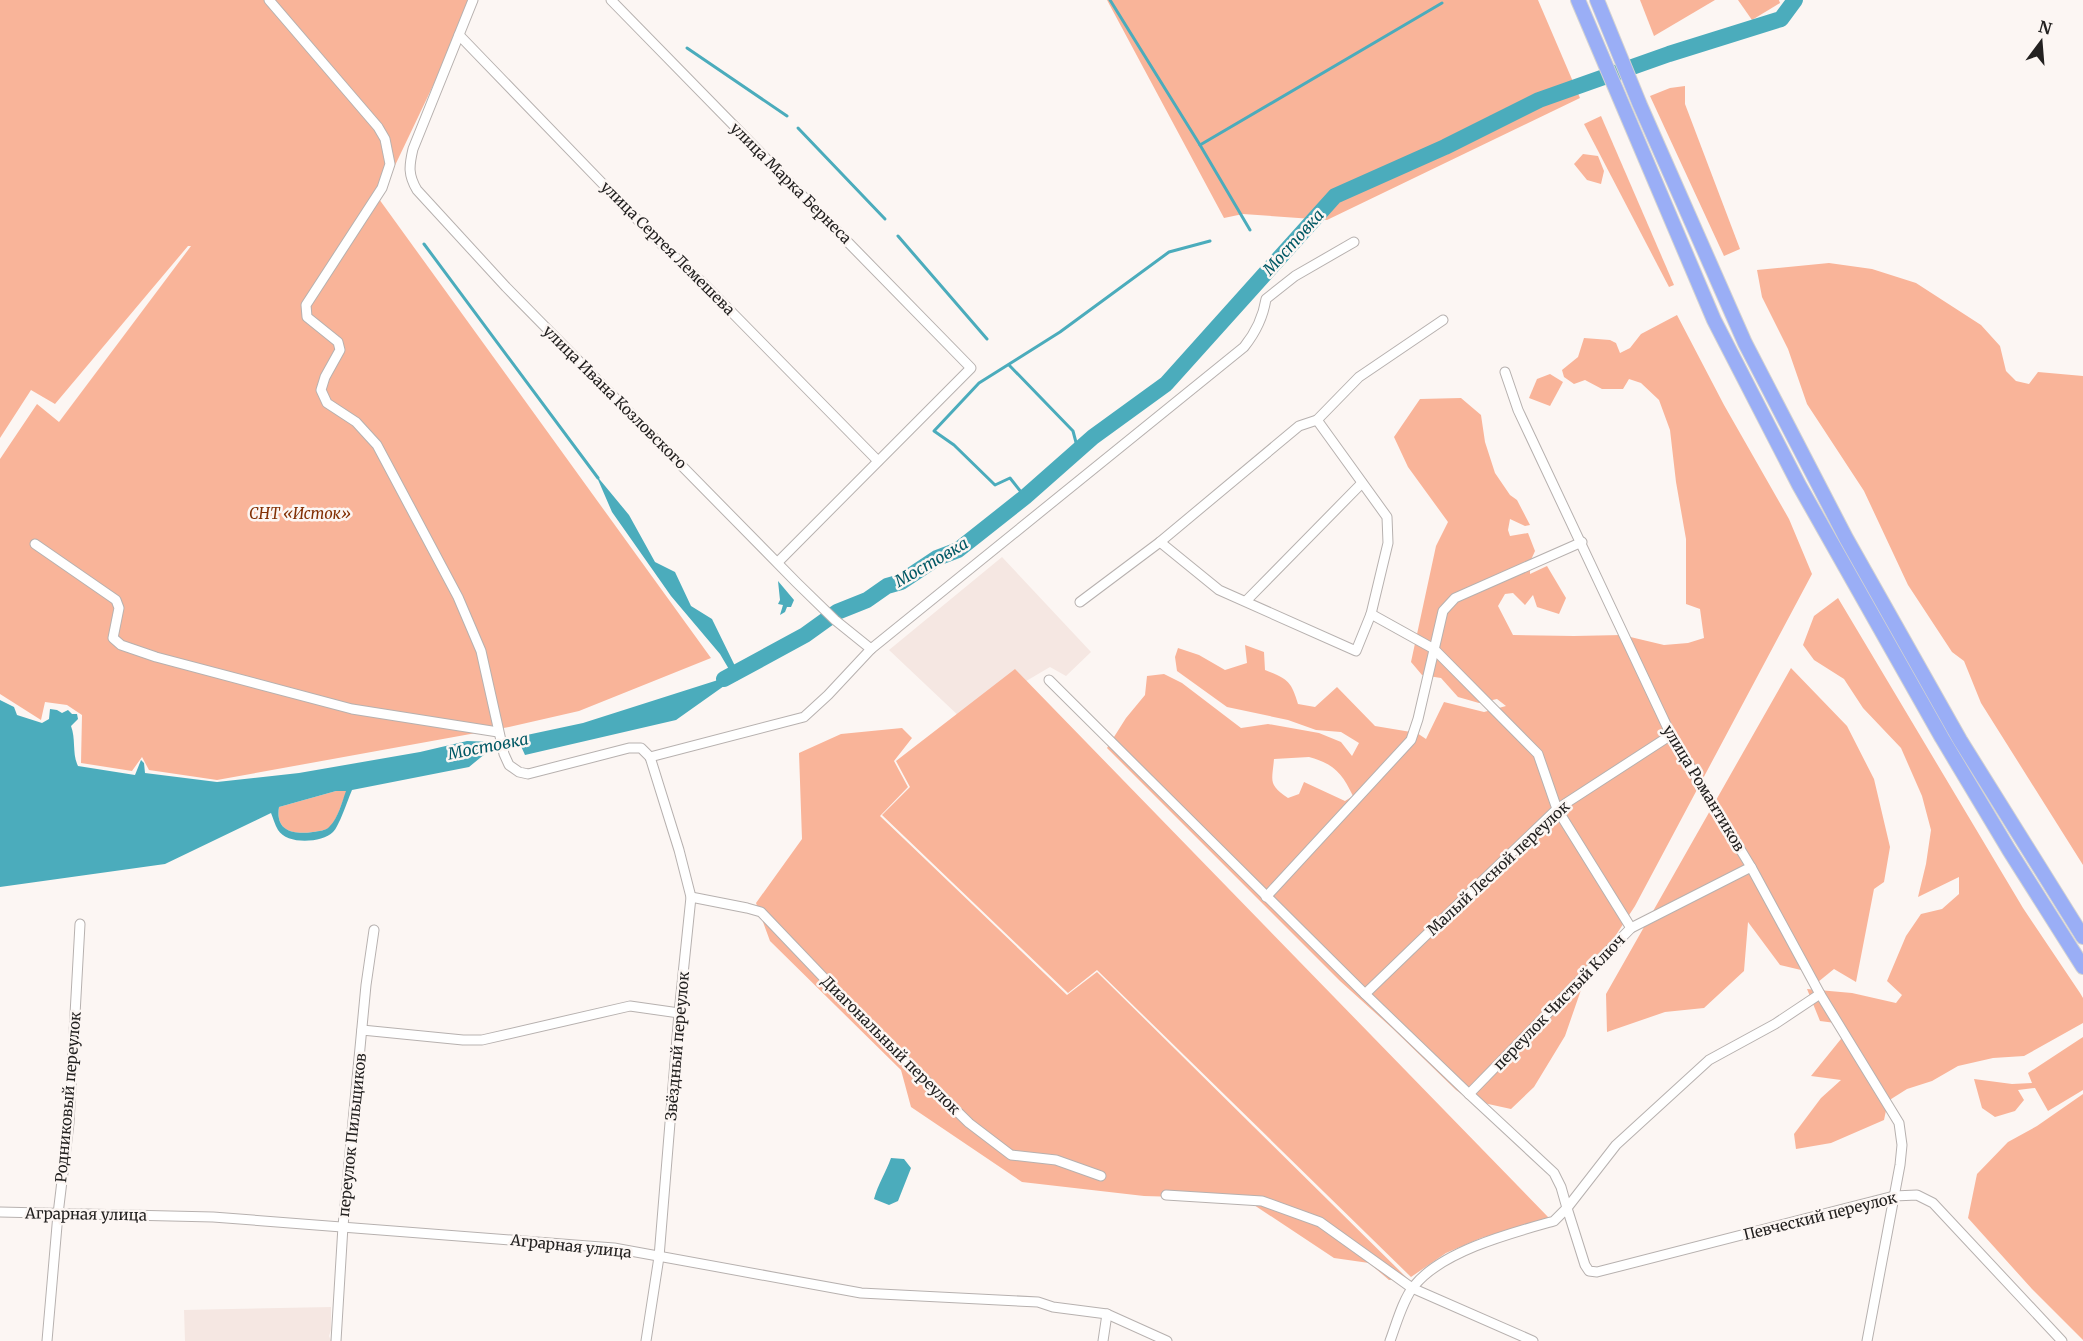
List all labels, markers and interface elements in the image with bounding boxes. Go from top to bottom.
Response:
north arrow [2011,12,2071,72]
text: N [2036,16,2054,39]
street label: улица Марка Бернеса [726,118,856,248]
street label: улица Сергея Лемешева [597,177,739,319]
water label: Мостовка [1258,205,1328,280]
street label: улица Ивана Козловского [539,321,691,473]
park label: СНТ «Исток» [249,504,351,523]
water label: Мостовка [890,533,971,592]
street label: улица Романтиков [1659,721,1749,855]
water label: Мостовка [445,728,530,764]
street label: Малый Лесной переулок [1423,797,1574,939]
street label: переулок Чистый Ключ [1489,930,1629,1074]
street label: Звёздный переулок [661,970,693,1121]
street label: Диагональный переулок [818,972,965,1119]
street label: Родниковый переулок [51,1010,85,1183]
street label: переулок Пильщиков [334,1052,370,1218]
street label: Певческий переулок [1741,1188,1899,1244]
street label: Аграрная улица [24,1203,147,1225]
street label: Аграрная улица [508,1230,633,1262]

